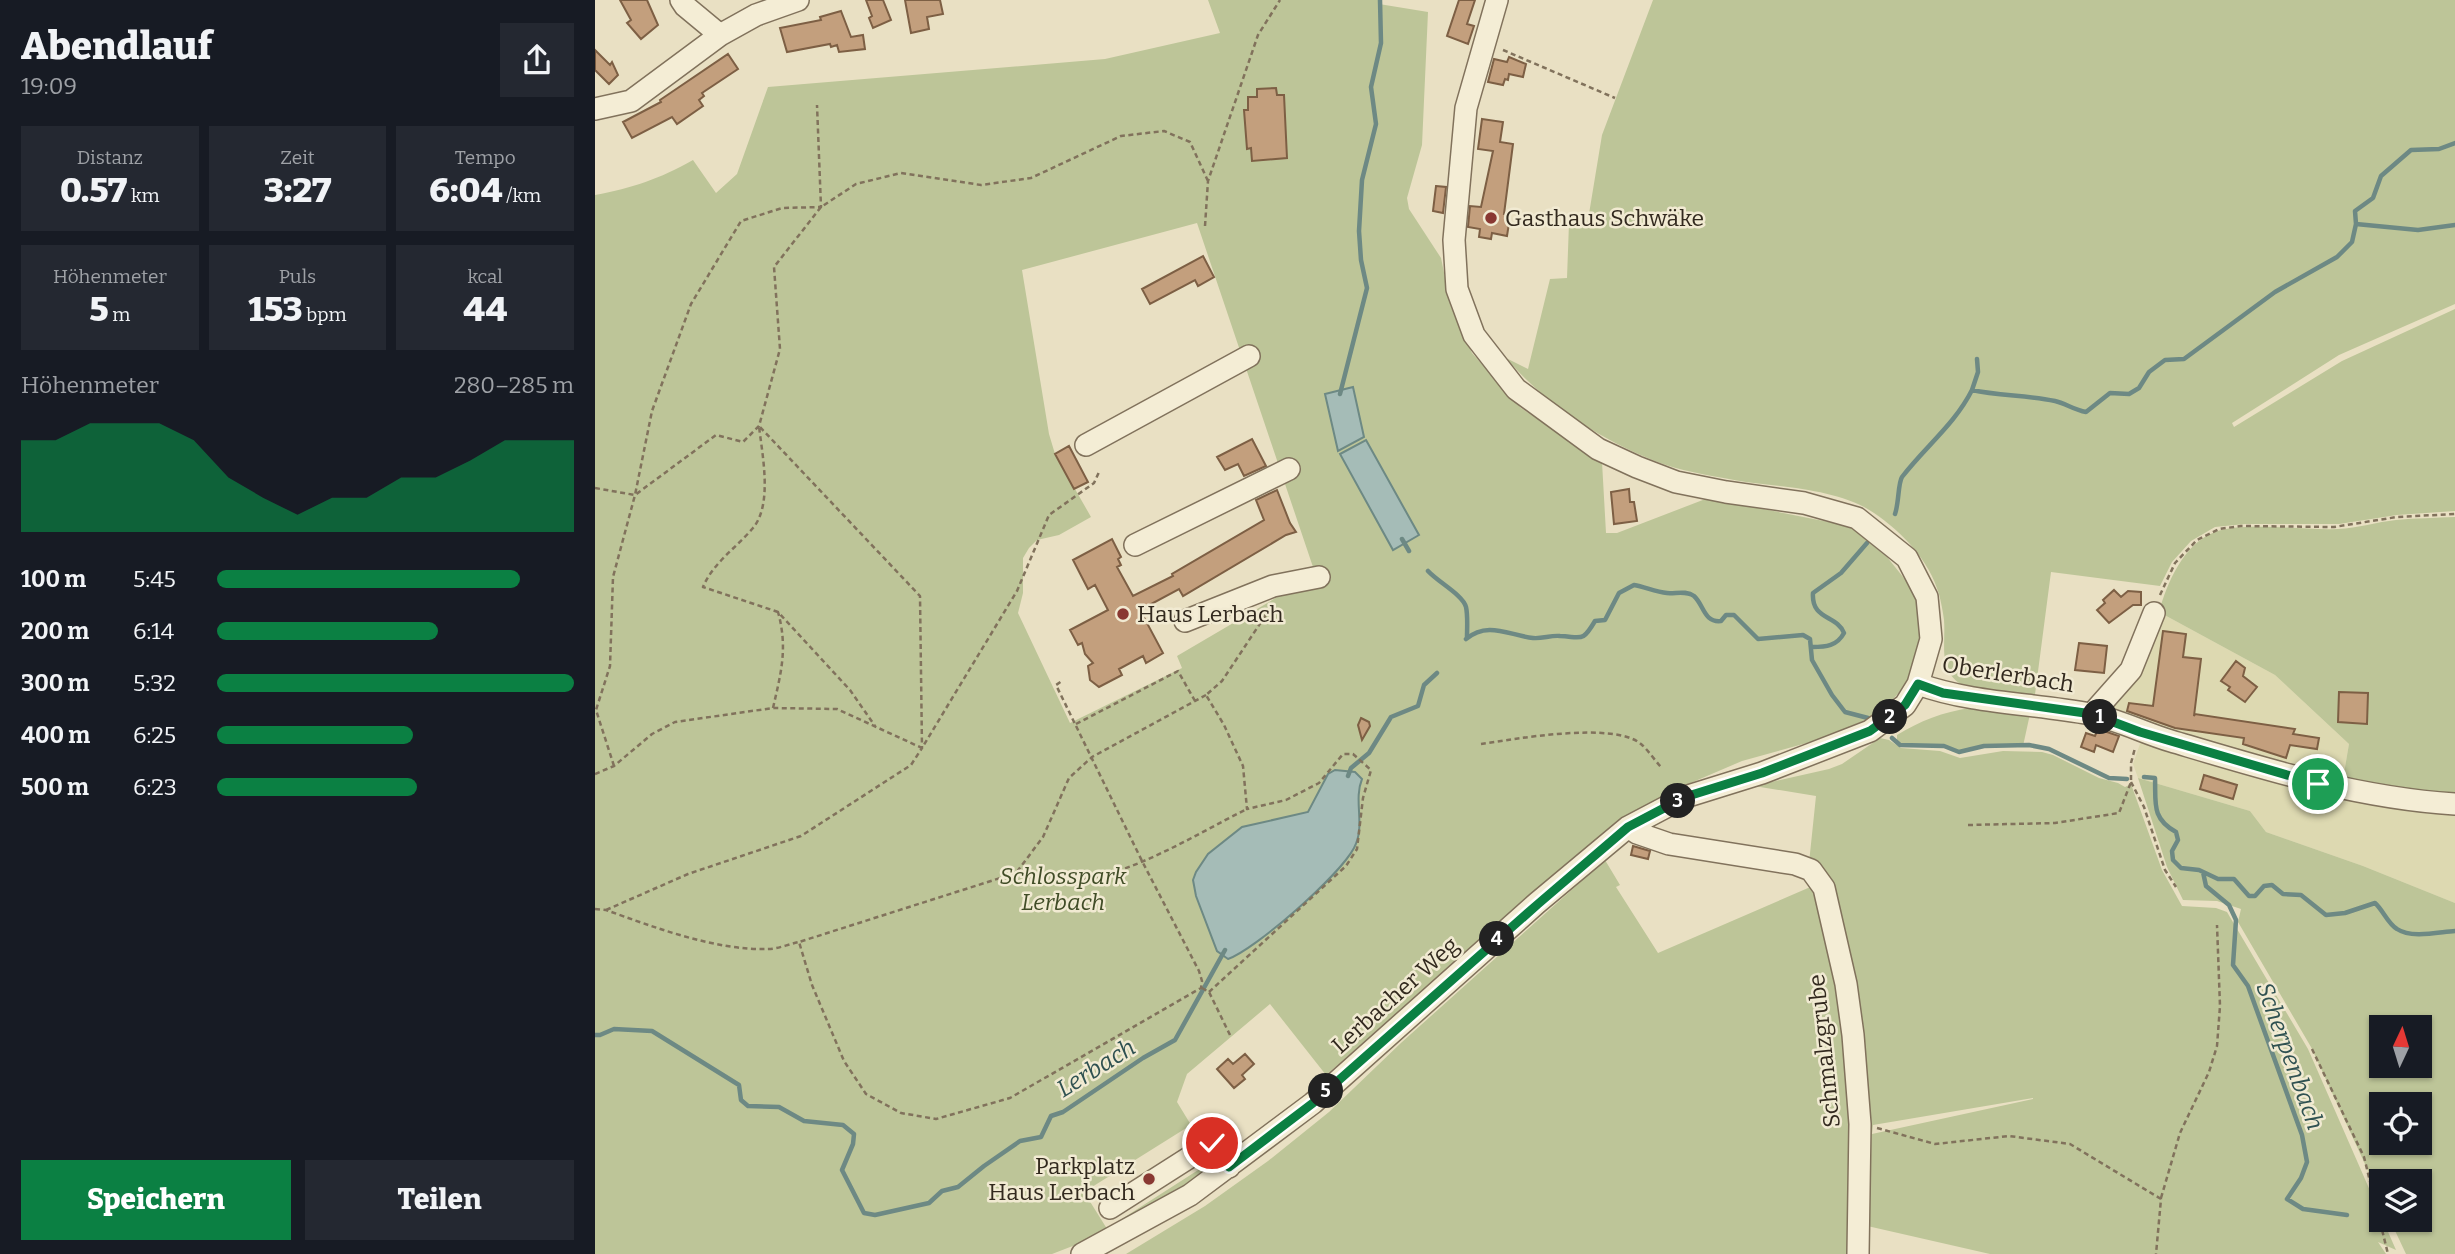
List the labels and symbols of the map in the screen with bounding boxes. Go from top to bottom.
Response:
place label: Gasthaus Schwäke [1505,204,1704,232]
marker: Gasthaus Schwäke [1483,210,1499,226]
place label: Haus Lerbach [1137,600,1284,628]
marker: Haus Lerbach [1115,606,1131,622]
street label: Oberlerbach [1940,650,2076,698]
pin: 2 [1873,700,1907,734]
pin: 1 [2083,700,2117,734]
pin [2288,754,2348,814]
pin: 3 [1661,784,1695,818]
park label: Schlosspark Lerbach [1000,862,1127,916]
pin: 4 [1479,922,1515,956]
street label: Lerbacher Weg [1326,931,1464,1059]
street label: Schmalzgrube [1802,973,1846,1129]
water label: Scherpenbach [2250,978,2330,1134]
north arrow [2369,1015,2433,1078]
water label: Lerbach [1052,1033,1140,1103]
pin: 5 [1309,1074,1343,1108]
pin [1182,1113,1242,1173]
place label: Parkplatz Haus Lerbach [988,1152,1135,1206]
marker: Parkplatz Haus Lerbach [1141,1171,1157,1187]

